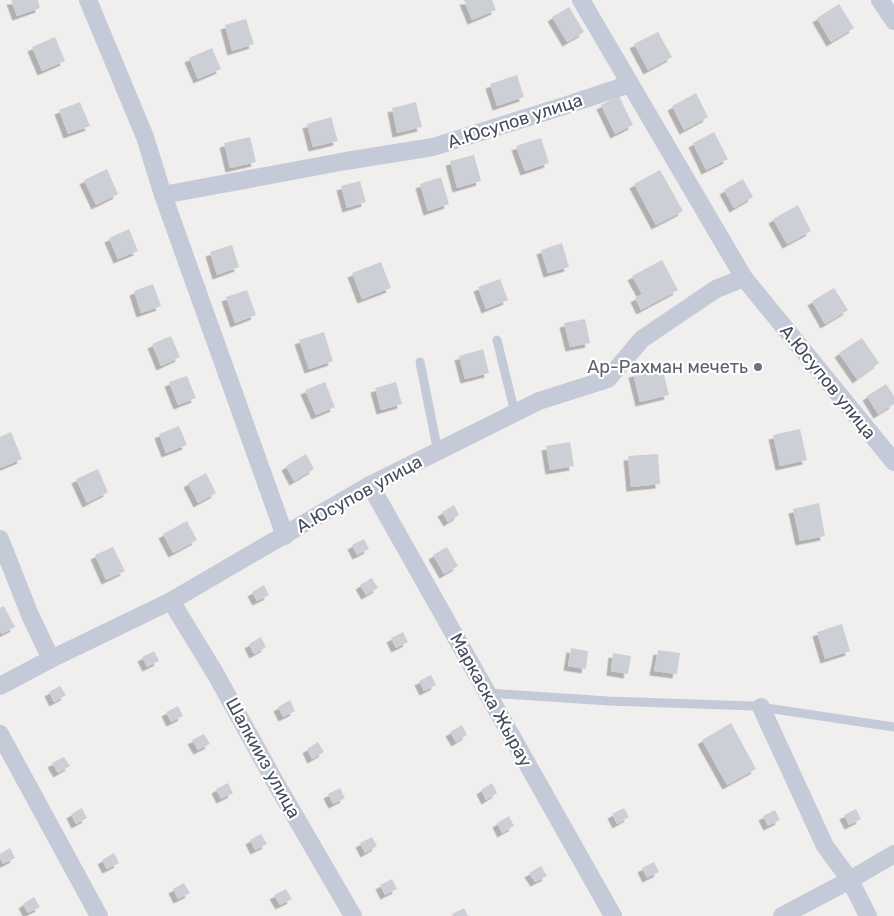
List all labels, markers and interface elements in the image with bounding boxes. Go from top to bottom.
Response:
street label: А.Юсупов улица [445,89,585,153]
street label: А.Юсупов улица [775,320,881,444]
place label: Ар-Рахман мечеть [587,356,748,378]
marker: Ар-Рахман мечеть [752,361,764,373]
street label: А.Юсупов улица [292,450,426,538]
street label: Маркаска Жырау [445,629,537,771]
street label: Шалкииз улица [221,694,305,822]

